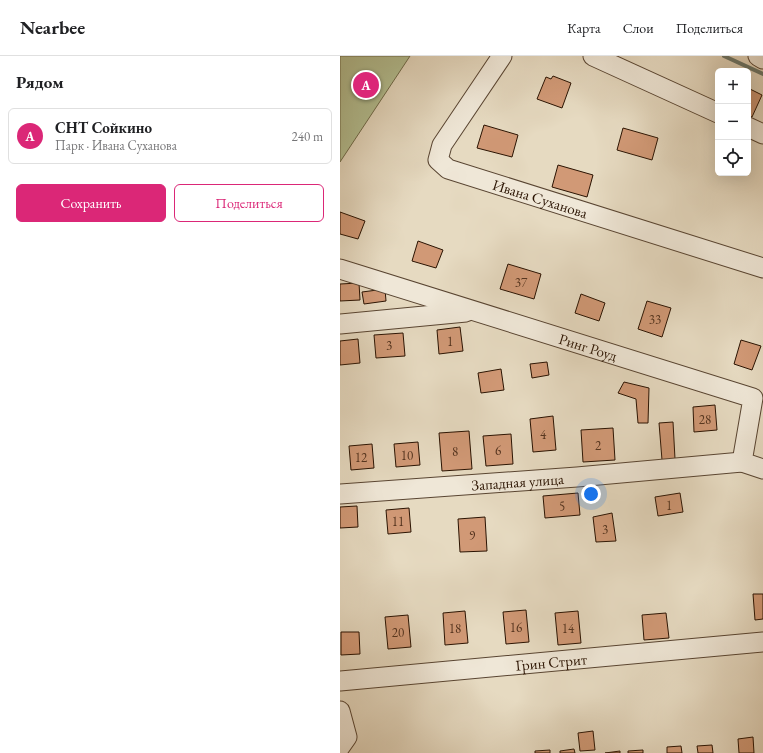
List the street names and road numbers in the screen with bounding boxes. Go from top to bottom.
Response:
street label: Ивана Суханова [490,174,590,222]
street label: Ринг Роуд [557,329,620,365]
street label: Западная улица [471,468,564,494]
street label: Грин Стрит [515,649,588,674]

